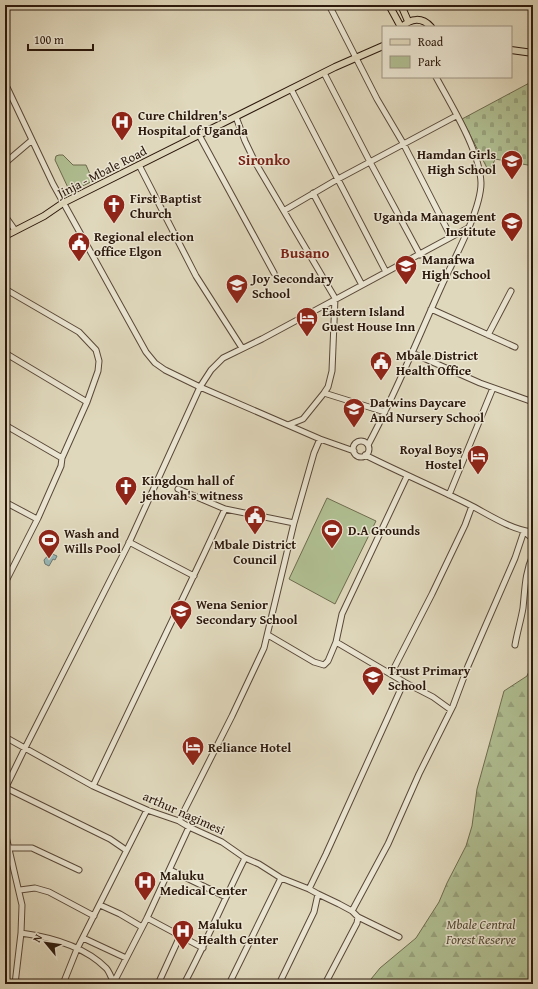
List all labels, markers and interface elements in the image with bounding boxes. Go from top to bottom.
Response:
scale bar [28,26,93,52]
legend [382,26,512,78]
text: 100 m [34,31,64,48]
text: Road [418,33,444,50]
text: Park [418,53,442,70]
place label: Cure Children's Hospital of Uganda [138,106,248,140]
hospital icon: Cure Children's Hospital of Uganda [109,109,135,142]
street label: Jinja - Mbale Road [52,141,150,204]
place label: Hamdan Girls High School [417,145,496,179]
school or university icon: Hamdan Girls High School [499,148,525,181]
district label: Sironko [238,149,290,170]
place label: First Baptist Church [130,189,202,223]
church icon: First Baptist Church [101,192,127,225]
place label: Uganda Management Institute [374,207,496,241]
school or university icon: Uganda Management Institute [499,210,525,243]
place label: Regional election office Elgon [94,227,194,261]
public building icon: Regional election office Elgon [66,230,92,263]
district label: Busano [281,242,329,263]
place label: Manafwa High School [422,250,491,284]
school or university icon: Manafwa High School [393,253,419,286]
place label: Joy Secondary School [250,269,334,303]
school or university icon: Joy Secondary School [224,272,250,305]
place label: Eastern Island Guest House Inn [322,302,415,336]
hotel icon: Eastern Island Guest House Inn [294,305,320,338]
place label: Mbale District Health Office [396,346,478,380]
public building icon: Mbale District Health Office [368,349,394,382]
place label: Datwins Daycare And Nursery School [370,393,484,427]
school or university icon: Datwins Daycare And Nursery School [341,396,367,429]
place label: Royal Boys Hostel [400,440,462,474]
hotel icon: Royal Boys Hostel [465,443,491,476]
place label: Kingdom hall of jehovah's witness [140,471,243,505]
church icon: Kingdom hall of jehovah's witness [113,474,139,507]
public building icon: Mbale District Council [242,503,268,536]
sports icon: D.A Grounds [319,517,345,550]
place label: D.A Grounds [348,521,421,540]
place label: Wash and Wills Pool [64,524,121,558]
sports icon: Wash and Wills Pool [36,527,62,560]
place label: Mbale District Council [214,535,296,569]
place label: Wena Senior Secondary School [196,595,298,629]
school or university icon: Wena Senior Secondary School [168,598,194,631]
place label: Trust Primary School [388,661,471,695]
school or university icon: Trust Primary School [360,664,386,697]
hotel icon: Reliance Hotel [180,734,206,767]
place label: Reliance Hotel [208,738,291,757]
street label: arthur nagimesi [140,786,228,840]
place label: Maluku Medical Center [160,866,247,900]
hospital icon: Maluku Medical Center [132,869,158,902]
place label: Maluku Health Center [198,915,278,949]
park label: Mbale Central Forest Reserve [445,915,516,949]
hospital icon: Maluku Health Center [170,918,196,951]
north arrow [26,923,66,963]
text: N [28,930,46,945]

